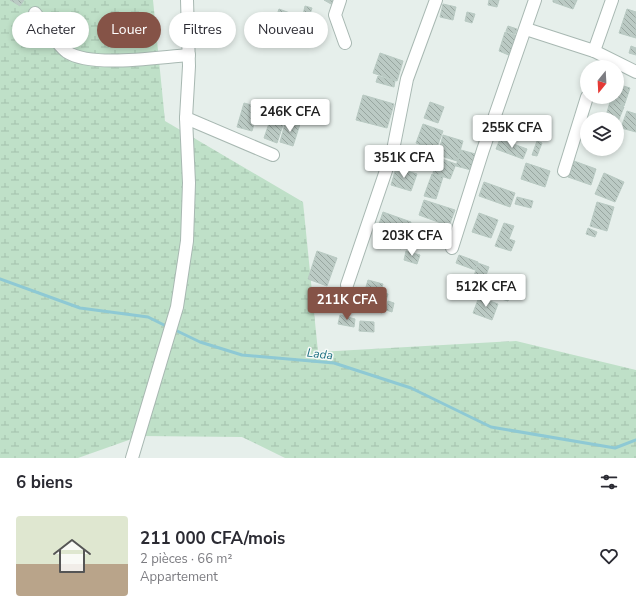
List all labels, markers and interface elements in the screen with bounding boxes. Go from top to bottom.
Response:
chip: Acheter [12,12,89,48]
chip: Louer [97,12,161,48]
chip: Filtres [169,12,236,48]
chip: Nouveau [244,12,328,48]
north arrow [580,60,624,104]
map controls [580,60,624,156]
pin: 246K CFA [249,99,331,133]
text: 246K CFA [260,103,320,121]
button: layers [580,112,624,156]
pin: 255K CFA [471,115,553,149]
text: 255K CFA [482,119,542,137]
pin: 351K CFA [363,145,445,179]
text: 351K CFA [374,149,434,167]
pin: 203K CFA [371,223,453,257]
text: 203K CFA [382,227,442,245]
pin: 512K CFA [445,274,527,308]
text: 512K CFA [456,278,516,296]
pin: 211K CFA [306,287,388,321]
text: 211K CFA [317,291,377,309]
water label: Lada [306,345,334,363]
text: 6 biens [16,471,73,494]
icon: filters [598,471,620,493]
text: 211 000 CFA/mois [140,527,285,550]
icon: home [48,532,96,580]
icon: heart [598,545,620,567]
text: 2 pièces · 66 m² [140,550,232,568]
text: Appartement [140,568,218,586]

